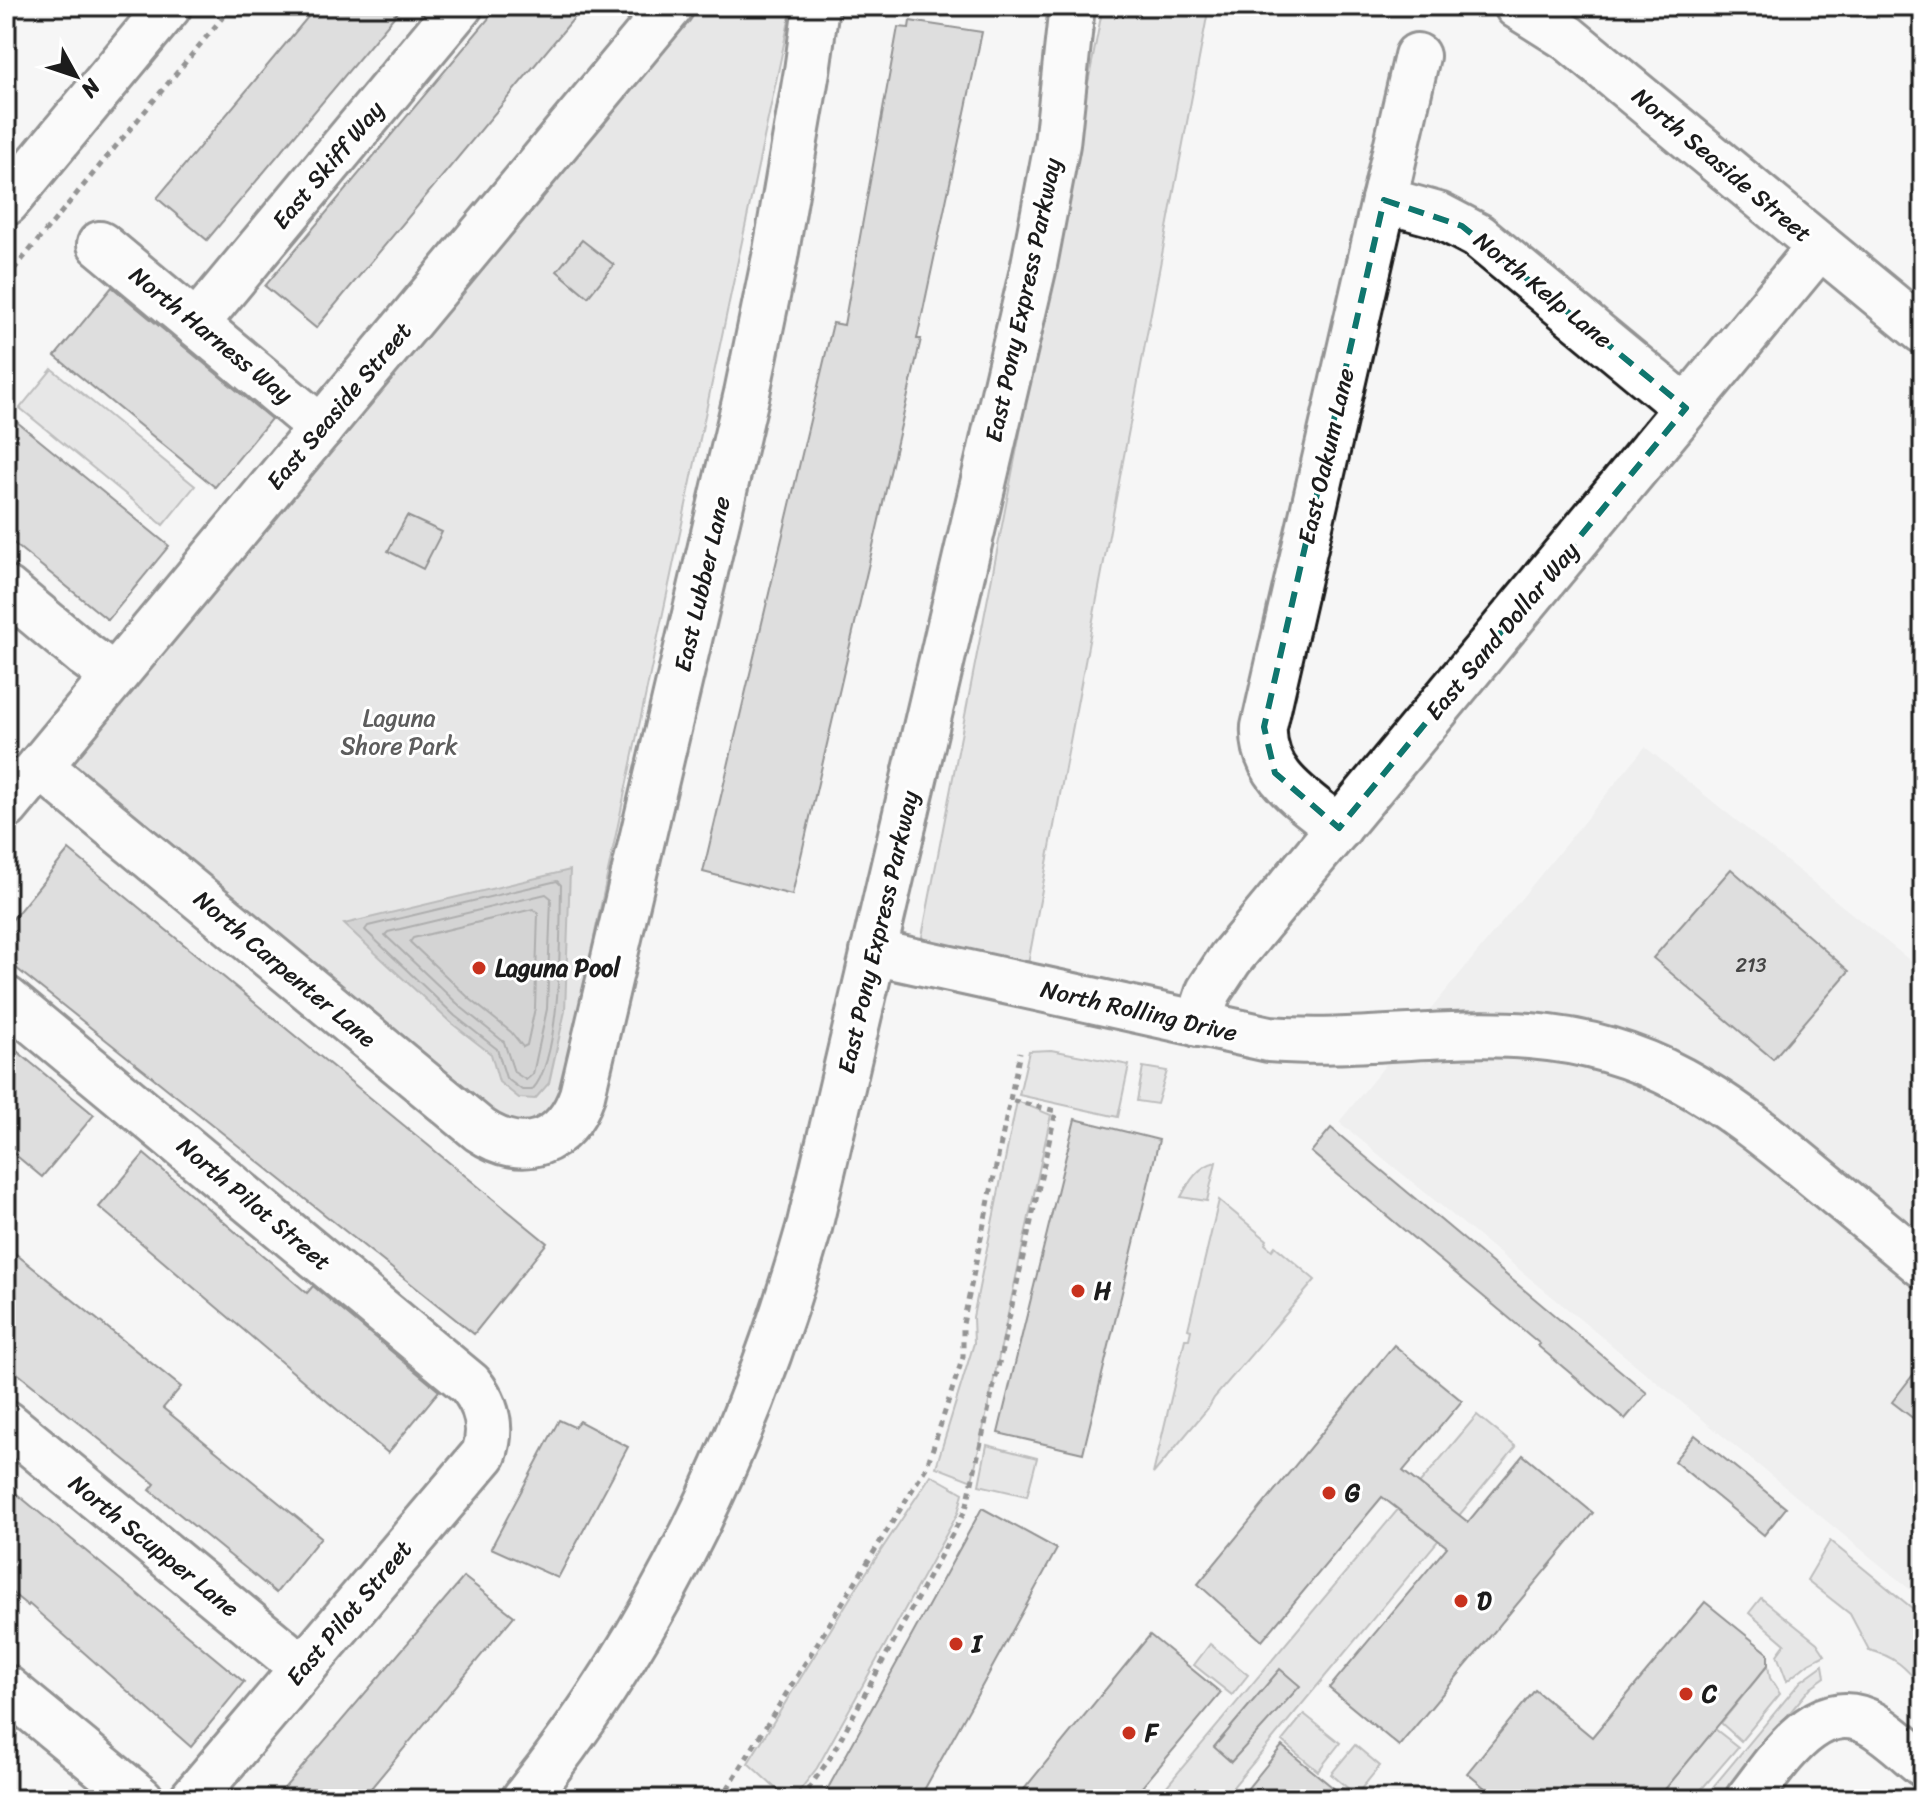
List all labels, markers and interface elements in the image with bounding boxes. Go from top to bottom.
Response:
north arrow [36,36,116,116]
text: N [71,69,111,107]
street label: North Seaside Street [1622,77,1822,253]
street label: East Skiff Way [261,90,395,239]
street label: East Pony Express Parkway [972,154,1074,446]
street label: North Kelp Lane [1464,220,1622,360]
street label: North Harness Way [119,255,303,415]
street label: East Seaside Street [255,312,423,500]
street label: East Oakum Lane [1285,364,1367,548]
street label: East Lubber Lane [661,492,743,676]
street label: East Sand Dollar Way [1414,532,1590,730]
park label: Laguna Shore Park [341,697,458,767]
street label: East Pony Express Parkway [825,786,931,1078]
street label: North Carpenter Lane [184,879,386,1059]
place label: Laguna Pool [495,947,621,989]
house number: 213 [1735,948,1767,983]
marker: Laguna Pool [470,959,488,977]
street label: North Rolling Drive [1036,968,1242,1054]
street label: North Pilot Street [167,1126,341,1282]
place label: H [1094,1270,1112,1312]
marker: H [1069,1282,1087,1300]
street label: North Scupper Lane [59,1464,249,1628]
place label: G [1345,1472,1361,1514]
marker: G [1320,1484,1338,1502]
street label: East Pilot Street [275,1530,423,1696]
place label: D [1477,1580,1492,1622]
marker: D [1452,1592,1470,1610]
place label: I [970,1623,984,1665]
marker: I [947,1635,965,1653]
place label: C [1701,1673,1718,1715]
marker: C [1677,1685,1695,1703]
place label: F [1144,1712,1160,1754]
marker: F [1120,1724,1138,1742]

